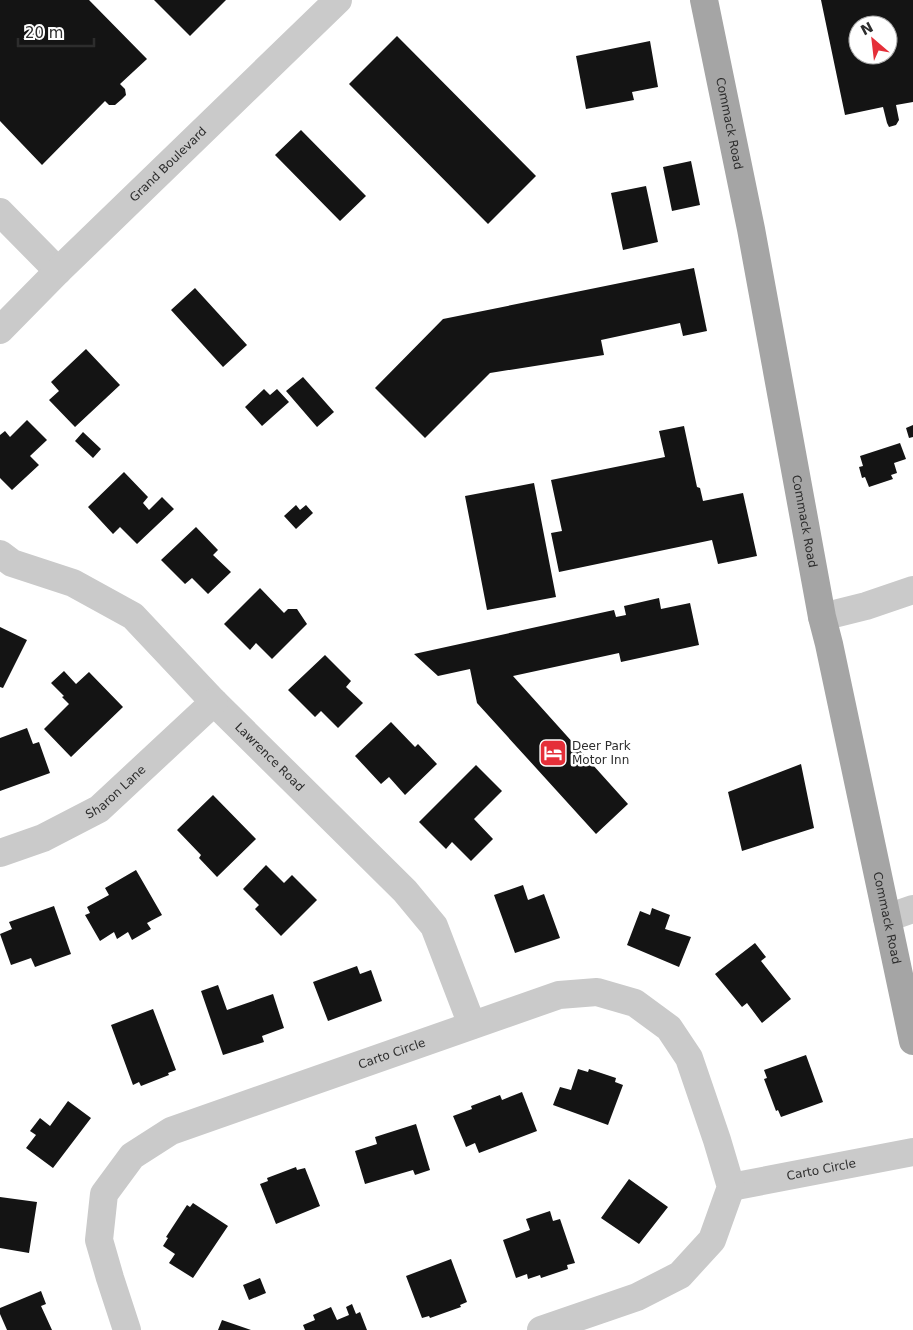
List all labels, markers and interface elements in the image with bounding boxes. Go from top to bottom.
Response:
scale bar [18,15,94,47]
north arrow [848,15,898,65]
text: N [858,19,876,38]
text: 20 m [25,24,63,42]
street label: Commack Road [713,76,746,171]
street label: Grand Boulevard [127,124,209,205]
street label: Commack Road [789,474,820,569]
street label: Lawrence Road [232,720,307,794]
hotel icon: Deer Park Motor Inn [538,738,568,768]
place label: Deer Park Motor Inn [572,739,631,767]
street label: Sharon Lane [83,762,148,822]
street label: Commack Road [870,870,904,965]
street label: Carto Circle [356,1035,427,1072]
street label: Carto Circle [785,1156,857,1183]

